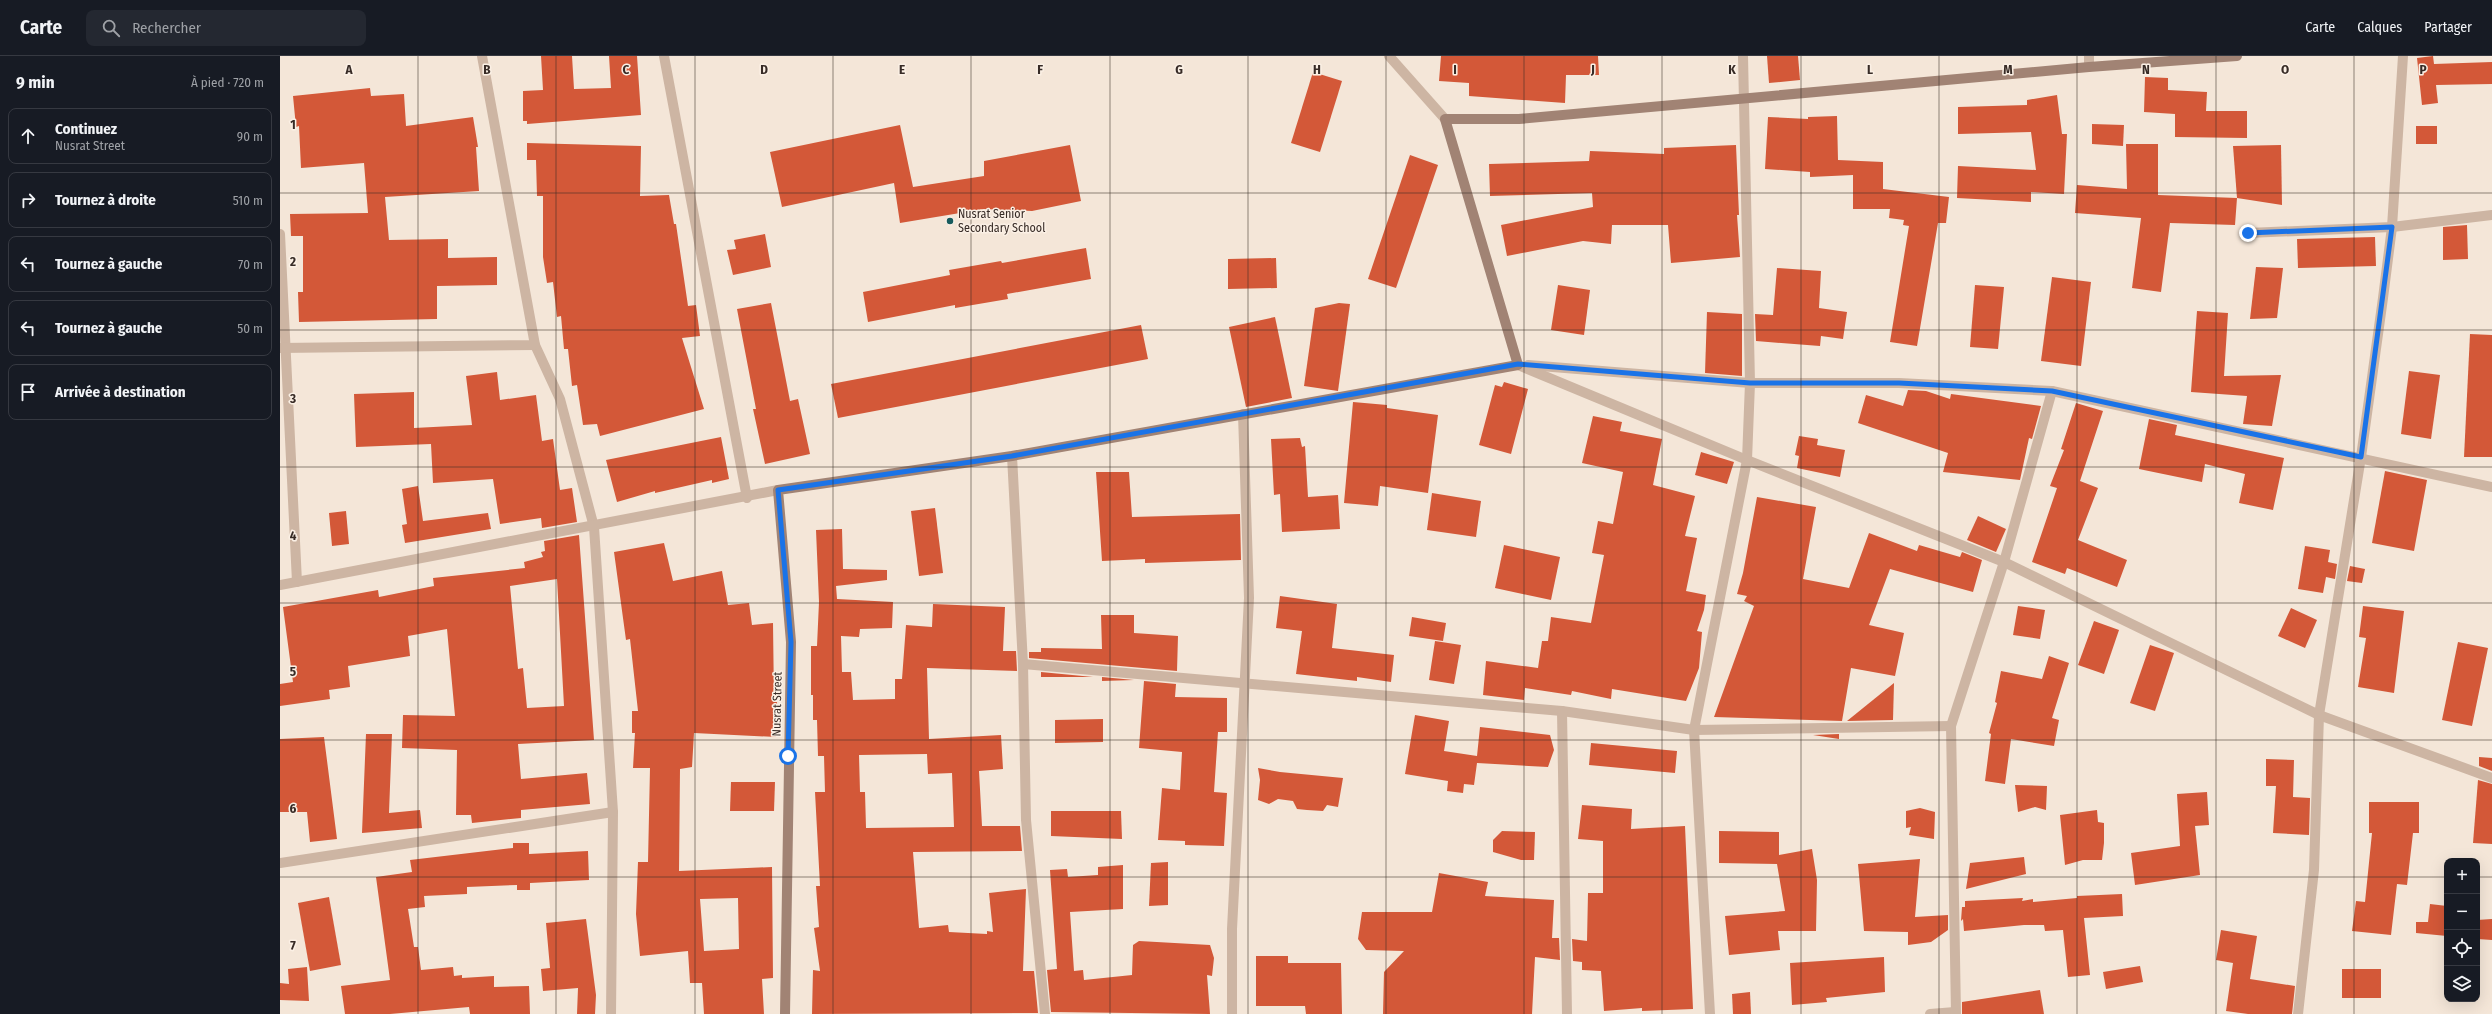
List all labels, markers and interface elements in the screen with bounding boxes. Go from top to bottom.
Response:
search box [86,10,366,46]
text: Carte [20,16,62,39]
icon: search [100,17,122,39]
text: Rechercher [132,19,201,37]
text: Carte [2305,19,2335,36]
text: Calques [2357,19,2402,36]
text: Partager [2424,19,2472,36]
text: A [344,62,353,77]
text: B [483,62,491,77]
text: C [623,62,630,77]
text: D [760,62,768,77]
text: E [899,62,905,77]
text: F [1037,62,1043,77]
text: G [1175,62,1183,77]
text: H [1313,62,1321,77]
text: I [1453,62,1457,77]
text: J [1590,62,1595,77]
text: K [1728,62,1736,77]
text: L [1867,62,1873,77]
text: M [2003,62,2013,77]
text: N [2142,62,2150,77]
text: O [2281,62,2289,77]
text: P [2419,62,2427,77]
text: 9 min [16,72,55,93]
text: À pied · 720 m [191,75,264,90]
text: 1 [290,117,296,132]
text: Continuez [55,120,117,138]
icon: ahead [17,125,39,147]
text: 90 m [237,129,263,144]
text: Nusrat Street [55,138,125,153]
icon: right [17,189,39,211]
text: Tournez à droite [55,191,156,209]
text: 510 m [233,193,263,208]
place label: Nusrat Senior Secondary School [958,207,1045,235]
marker: Nusrat Senior Secondary School [945,216,955,226]
route end [2239,224,2257,242]
icon: left [17,253,39,275]
text: 2 [289,254,296,269]
text: Tournez à gauche [55,255,162,273]
text: 70 m [238,257,263,272]
icon: left [17,317,39,339]
text: Tournez à gauche [55,319,162,337]
text: 50 m [237,321,263,336]
icon: arrive [17,381,39,403]
text: Arrivée à destination [55,383,186,401]
text: 3 [289,391,296,406]
text: 4 [290,528,297,543]
text: 5 [290,664,296,679]
street label: Nusrat Street [769,671,785,736]
route start [779,747,797,765]
text: 6 [290,801,297,816]
map controls [2444,858,2480,1002]
button: + [2444,858,2480,894]
button: − [2444,894,2480,930]
button: locate [2444,930,2480,966]
text: 7 [290,938,296,953]
button: layers [2444,966,2480,1002]

